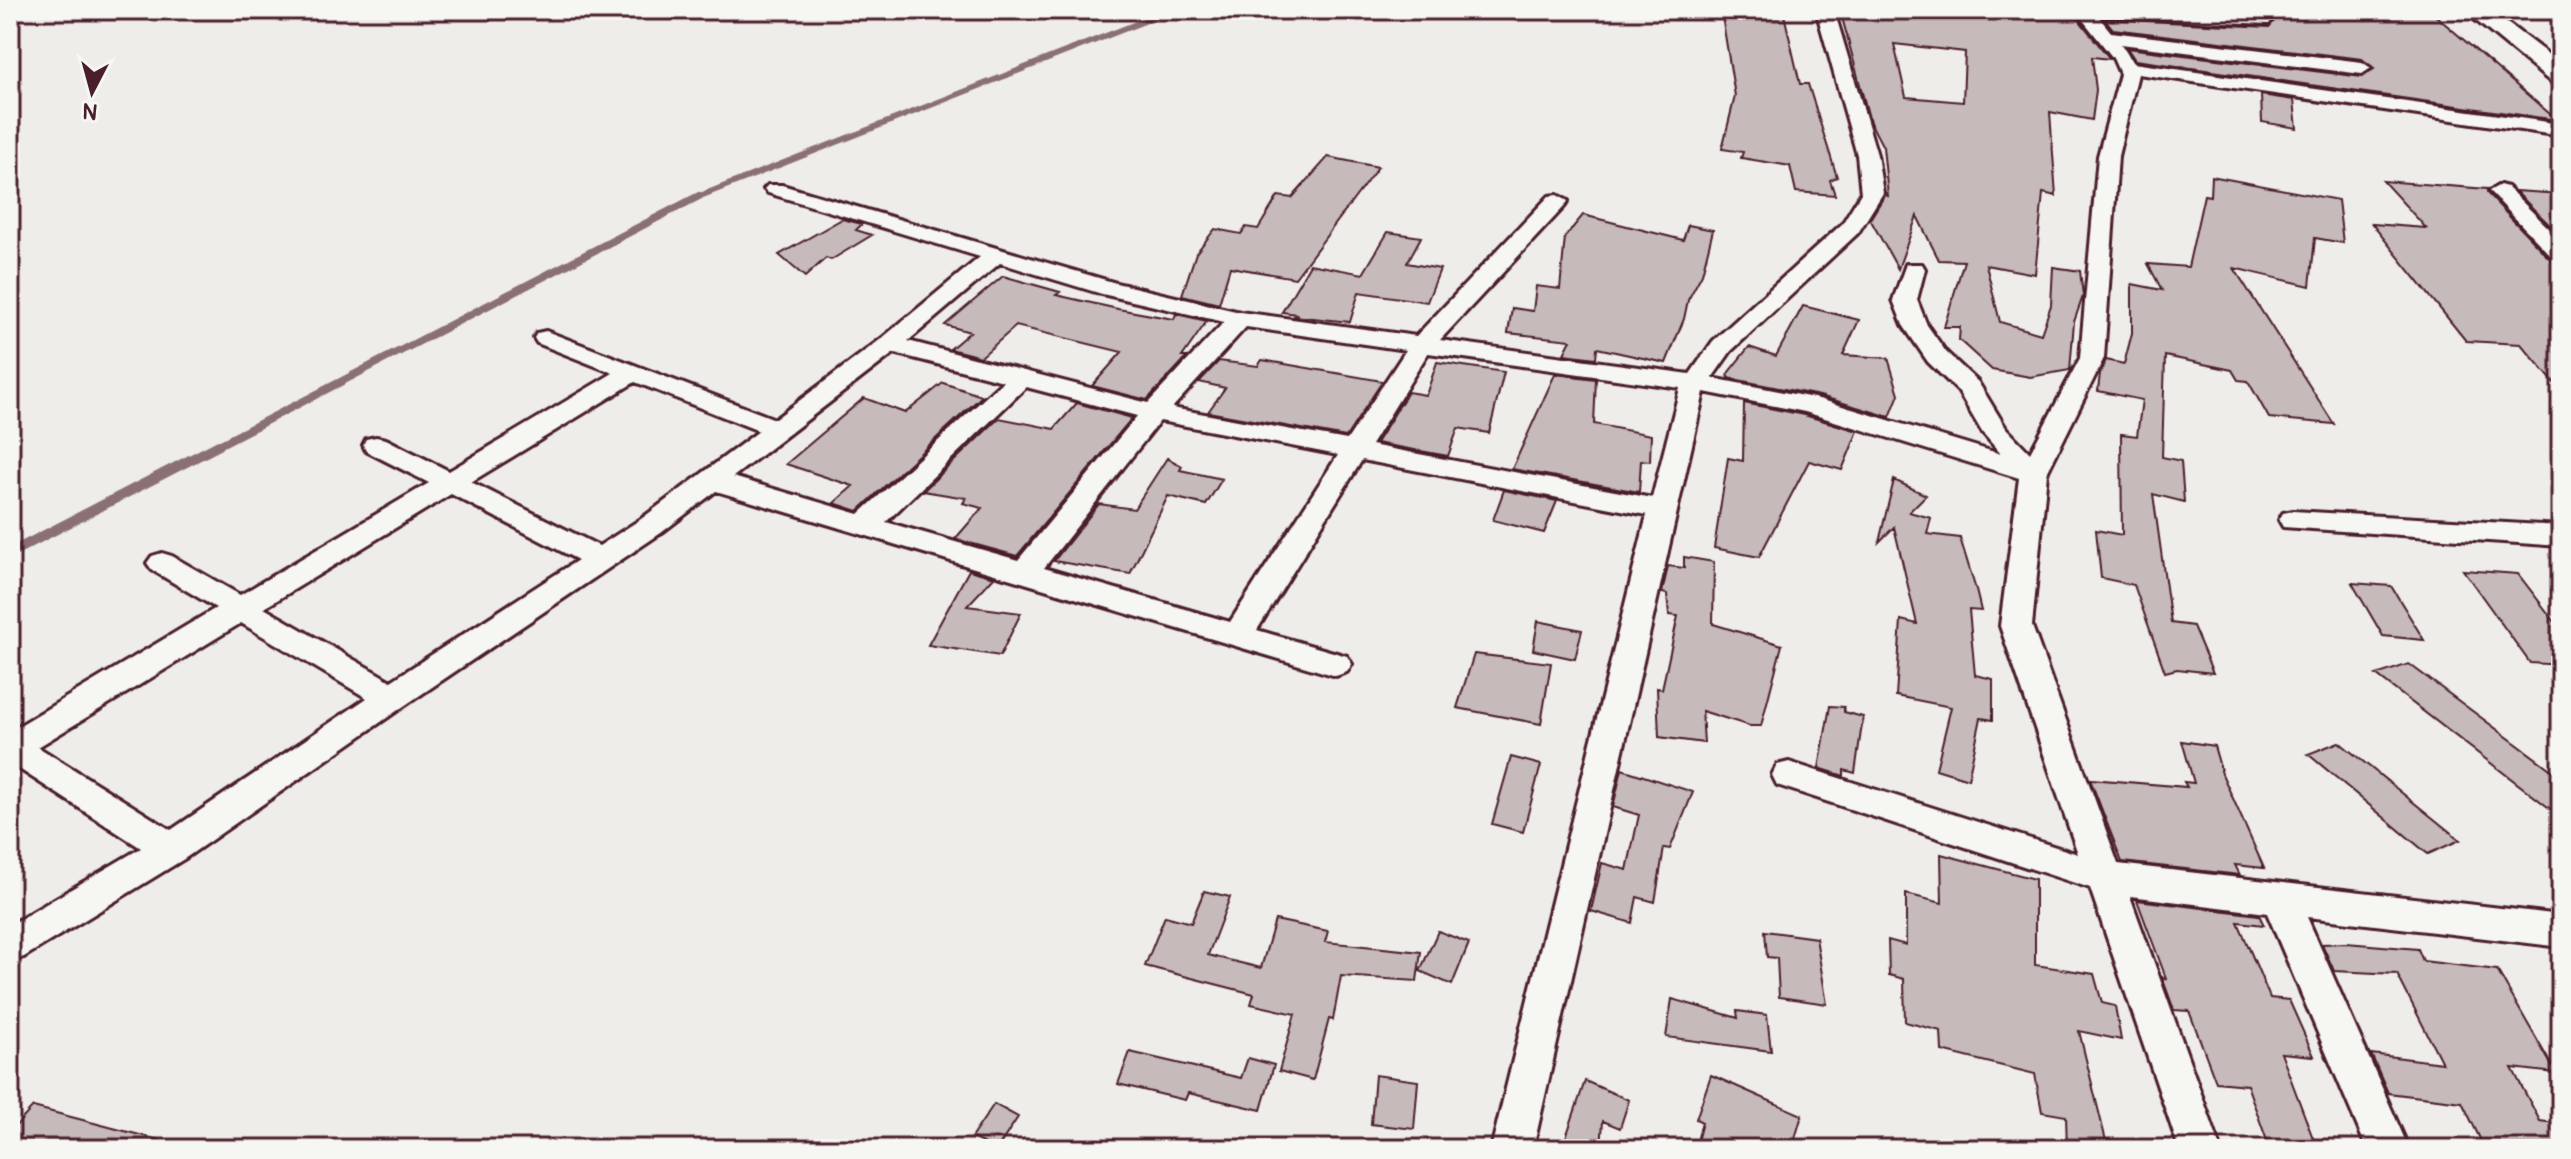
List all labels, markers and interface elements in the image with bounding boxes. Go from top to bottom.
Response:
north arrow [52,52,132,132]
text: N [81,96,99,126]

